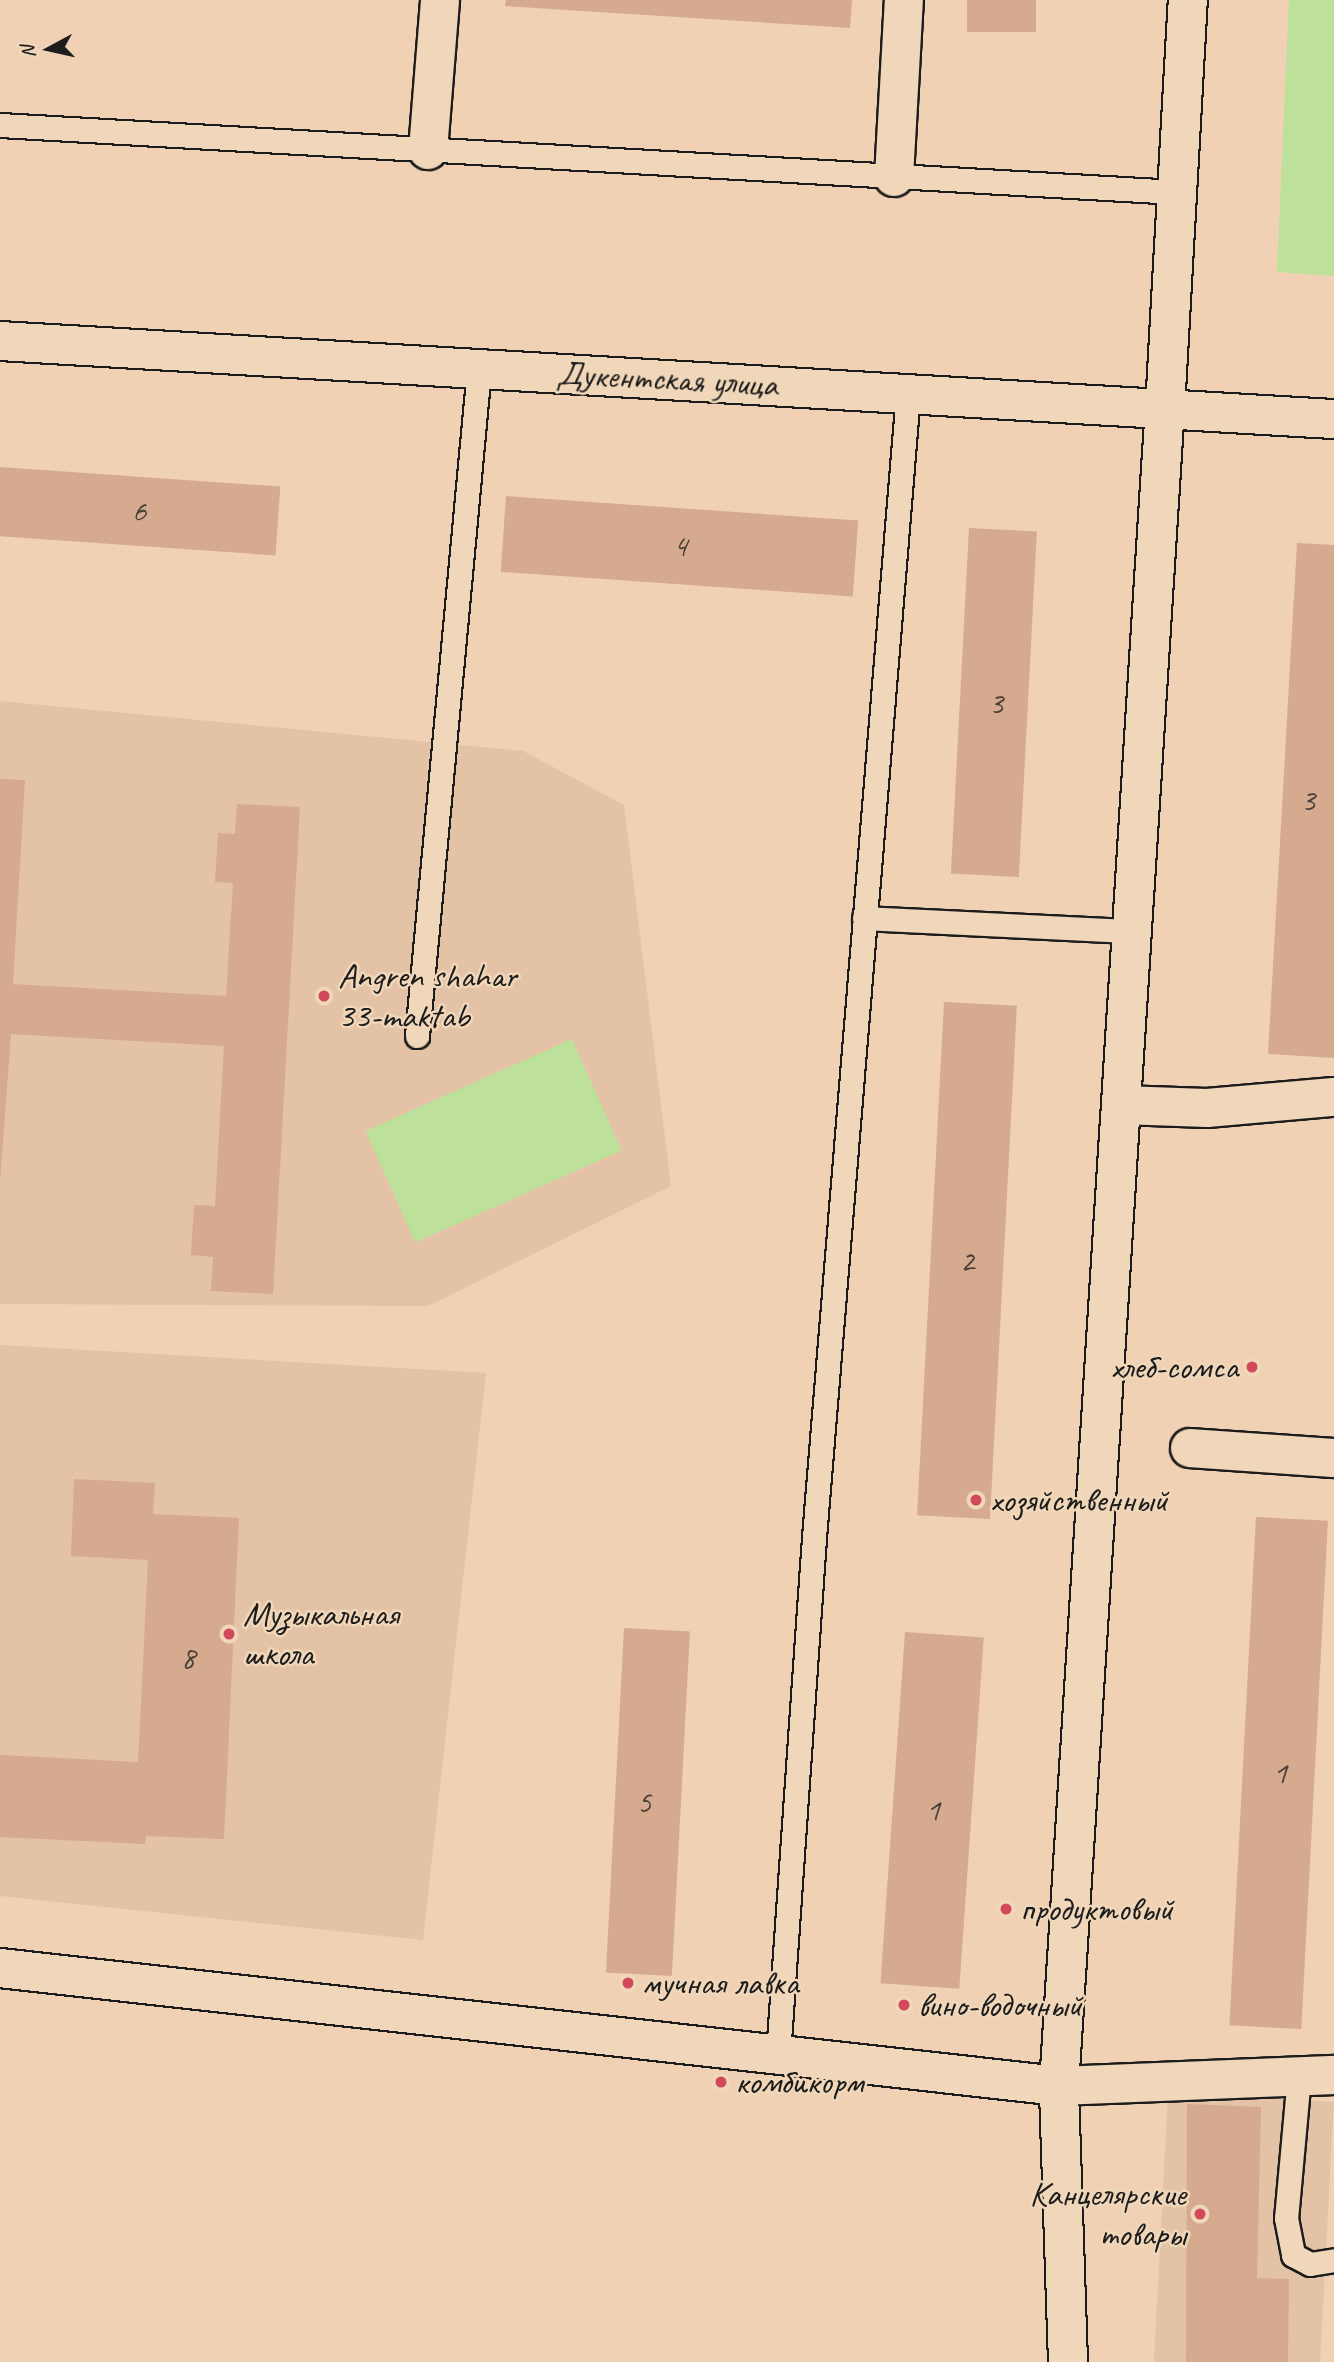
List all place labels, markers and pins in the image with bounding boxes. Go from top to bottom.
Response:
place label: Angren shahar 33-maktab [338,955,517,1037]
marker: Angren shahar 33-maktab [316,988,332,1004]
place label: хлеб-сомса [1110,1346,1238,1388]
marker: хлеб-сомса [1244,1359,1260,1375]
place label: хозяйственный [990,1479,1168,1521]
marker: хозяйственный [968,1492,984,1508]
place label: Музыкальная школа [243,1593,399,1675]
marker: Музыкальная школа [221,1626,237,1642]
place label: продуктовый [1020,1888,1173,1930]
marker: продуктовый [998,1901,1014,1917]
place label: мучная лавка [642,1962,799,2004]
marker: мучная лавка [620,1975,636,1991]
place label: вино-водочный [918,1984,1082,2026]
marker: вино-водочный [896,1997,912,2013]
place label: комбикорм [735,2061,863,2103]
marker: комбикорм [713,2074,729,2090]
place label: Канцелярские товары [1030,2173,1186,2255]
marker: Канцелярские товары [1192,2206,1208,2222]

